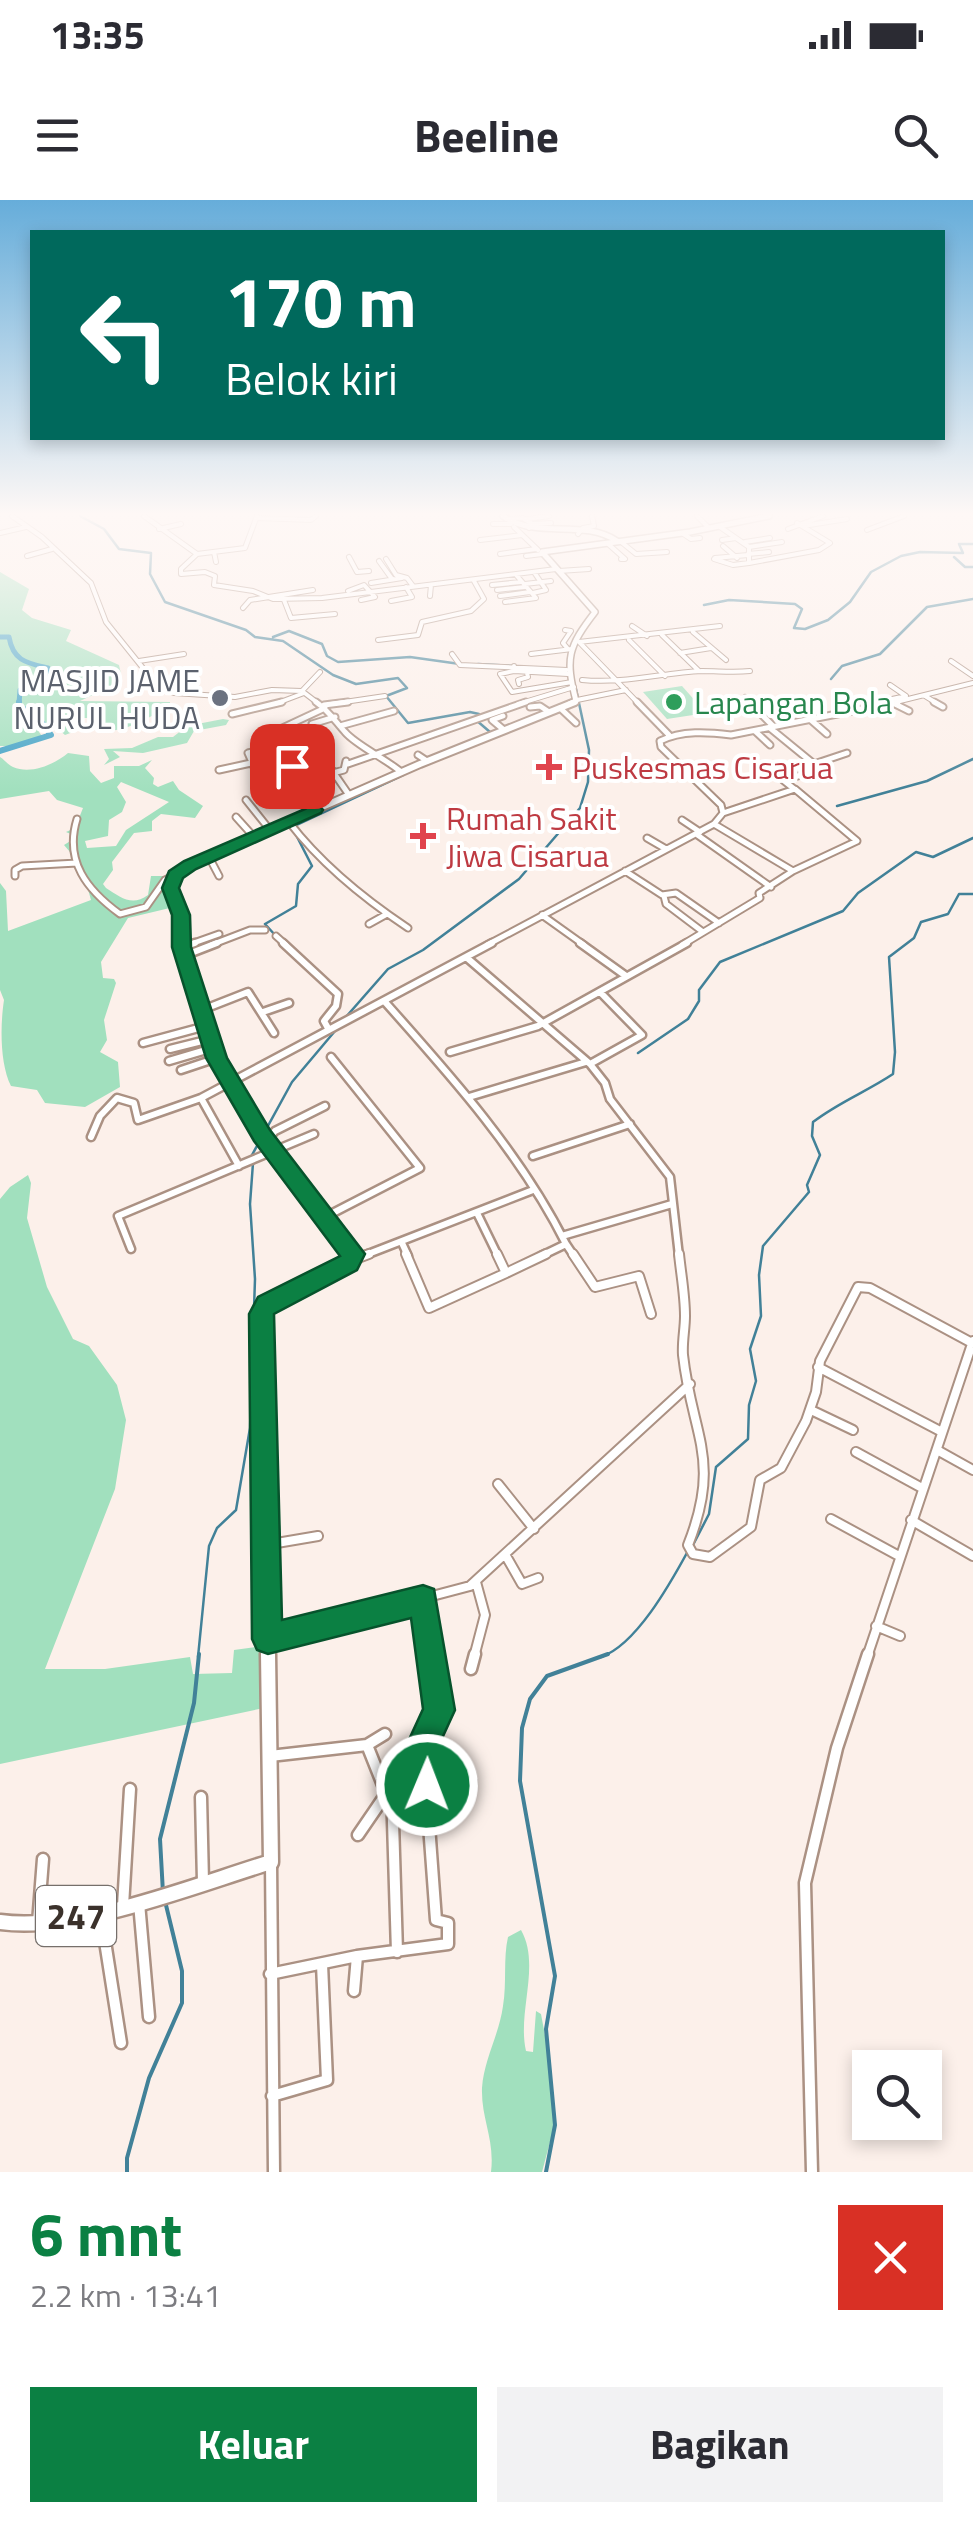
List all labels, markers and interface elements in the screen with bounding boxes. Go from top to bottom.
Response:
text: 13:35 [50,6,145,64]
text: Beeline [414,101,559,169]
icon: menu [30,108,85,163]
icon: search [888,108,943,163]
text: 170 m [225,248,417,354]
icon: left [60,270,190,400]
text: Belok kiri [225,344,398,412]
place label: MASJID JAME NURUL HUDA [14,656,200,741]
place label: Lapangan Bola [694,678,892,726]
marker: MASJID JAME NURUL HUDA [209,687,231,709]
marker: Lapangan Bola [663,691,685,713]
pin [250,724,335,809]
icon: arrive [265,739,320,794]
place label: Puskesmas Cisarua [572,743,833,791]
marker: Puskesmas Cisarua [536,754,562,780]
place label: Rumah Sakit Jiwa Cisarua [446,794,617,879]
marker: Rumah Sakit Jiwa Cisarua [410,823,436,849]
position arrow [375,1733,479,1837]
road number: 247 [36,1886,116,1946]
map controls [852,2050,942,2140]
button: search [852,2050,942,2140]
text: 6 mnt [30,2188,182,2279]
button: close [838,2205,943,2310]
text: 2.2 km · 13:41 [30,2271,222,2319]
button: Keluar [30,2387,477,2502]
button: Bagikan [497,2387,943,2502]

